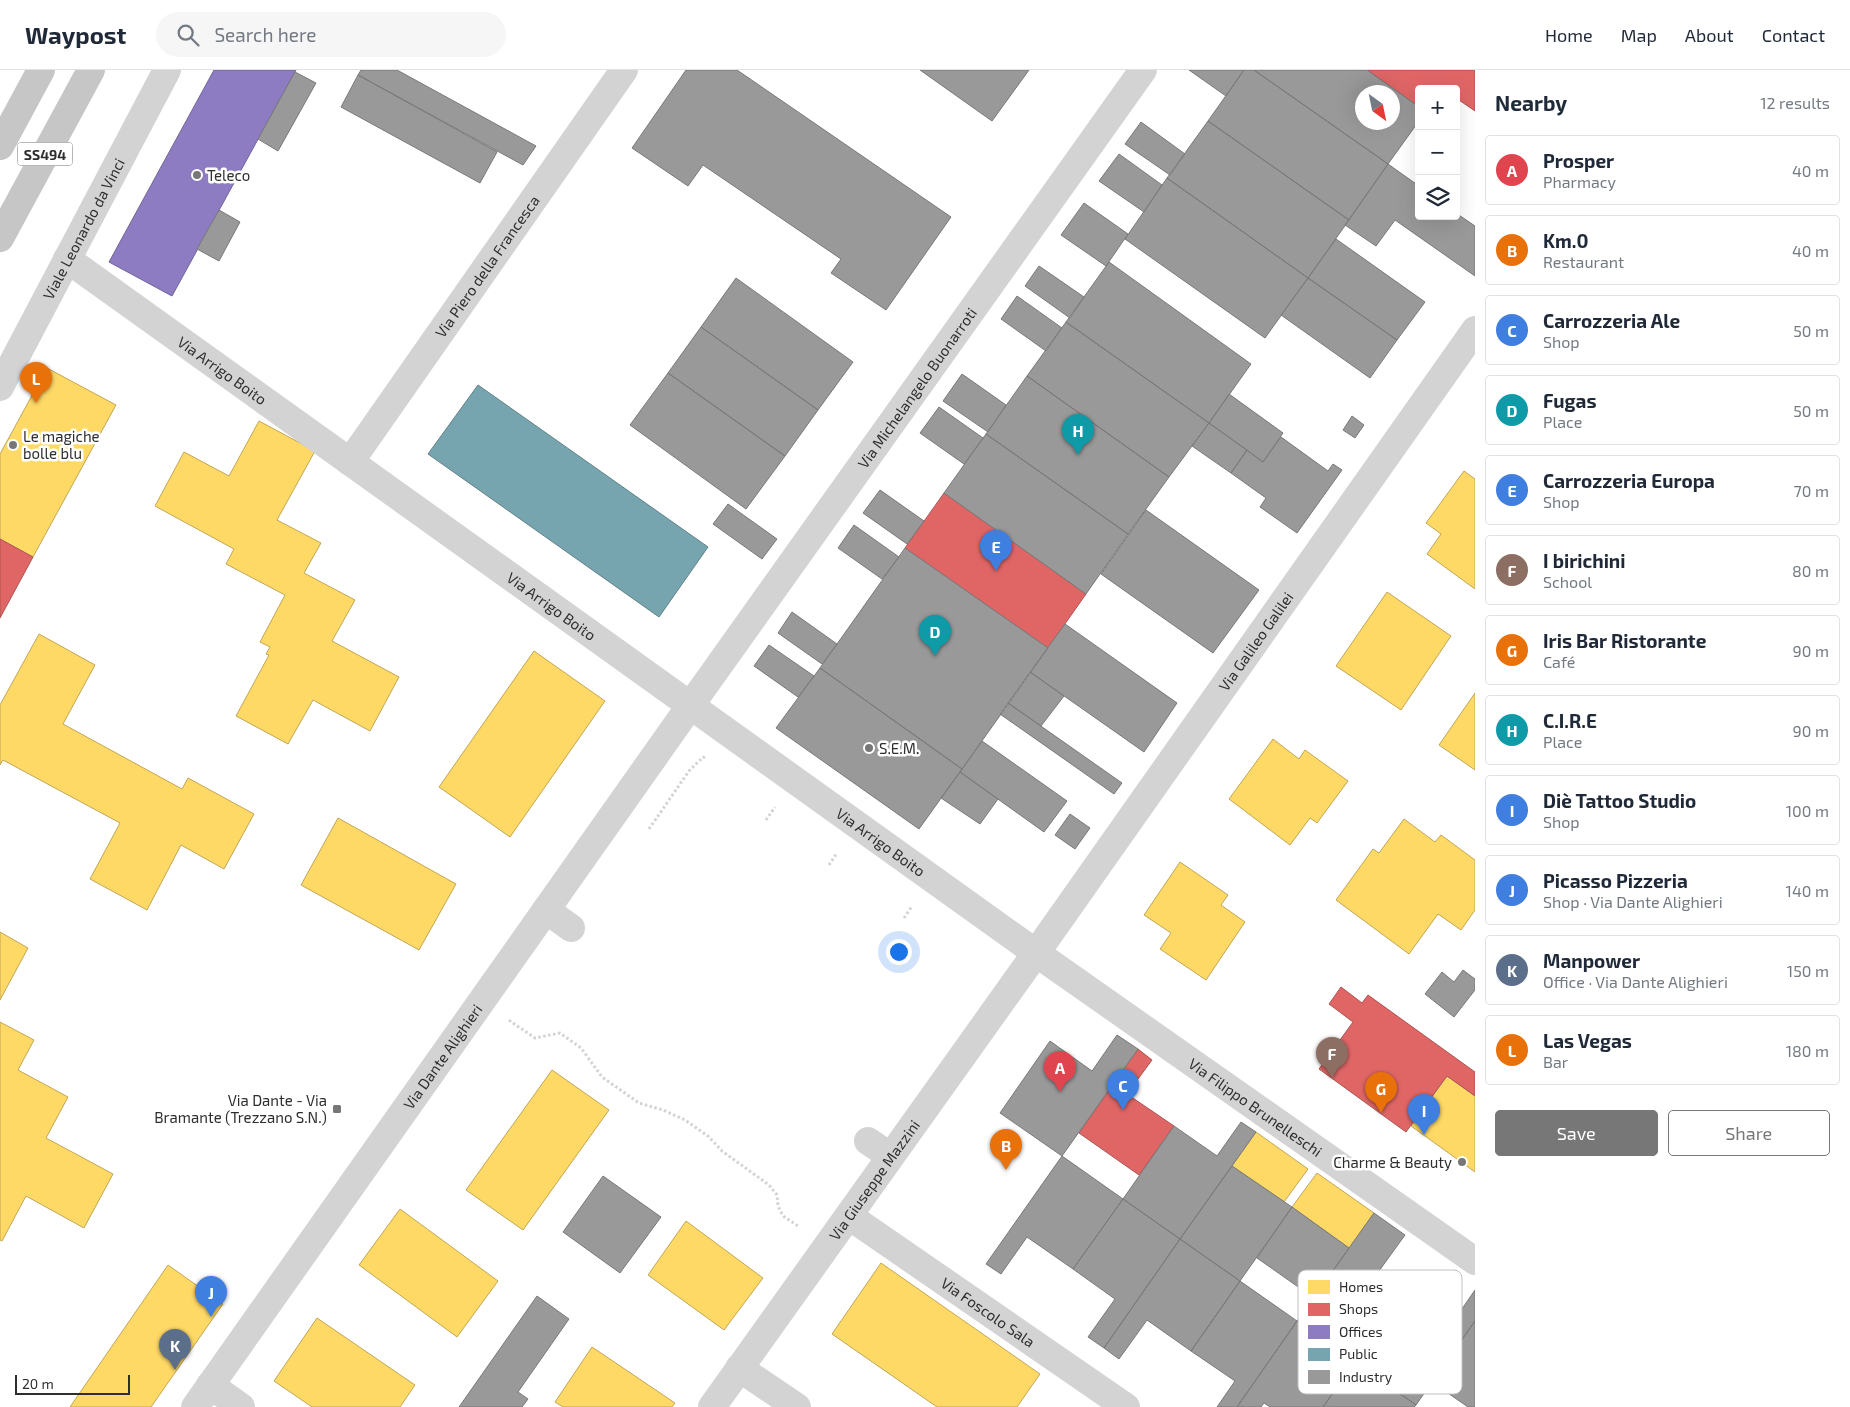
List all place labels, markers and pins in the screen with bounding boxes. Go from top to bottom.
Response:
place label: Teleco [207,166,250,184]
marker: Teleco [191,169,203,181]
pin: L [20,362,52,403]
pin: H [1062,414,1094,455]
place label: Le magiche bolle blu [23,427,100,462]
marker: Le magiche bolle blu [7,439,19,451]
pin: E [980,530,1012,571]
pin: D [919,615,951,656]
place label: S.E.M. [879,739,919,757]
marker: S.E.M. [863,742,875,754]
pin: F [1316,1037,1348,1078]
pin: A [1044,1051,1076,1092]
pin: C [1107,1069,1139,1110]
pin: G [1365,1072,1397,1113]
place label: Via Dante - Via Bramante (Trezzano S.N.) [154,1091,327,1126]
pin: I [1408,1094,1440,1135]
marker: Via Dante - Via Bramante (Trezzano S.N.) [331,1103,343,1115]
pin: B [990,1129,1022,1170]
place label: Charme & Beauty [1333,1153,1452,1171]
marker: Charme & Beauty [1456,1156,1468,1168]
pin: J [195,1276,227,1317]
pin: K [159,1329,191,1370]

